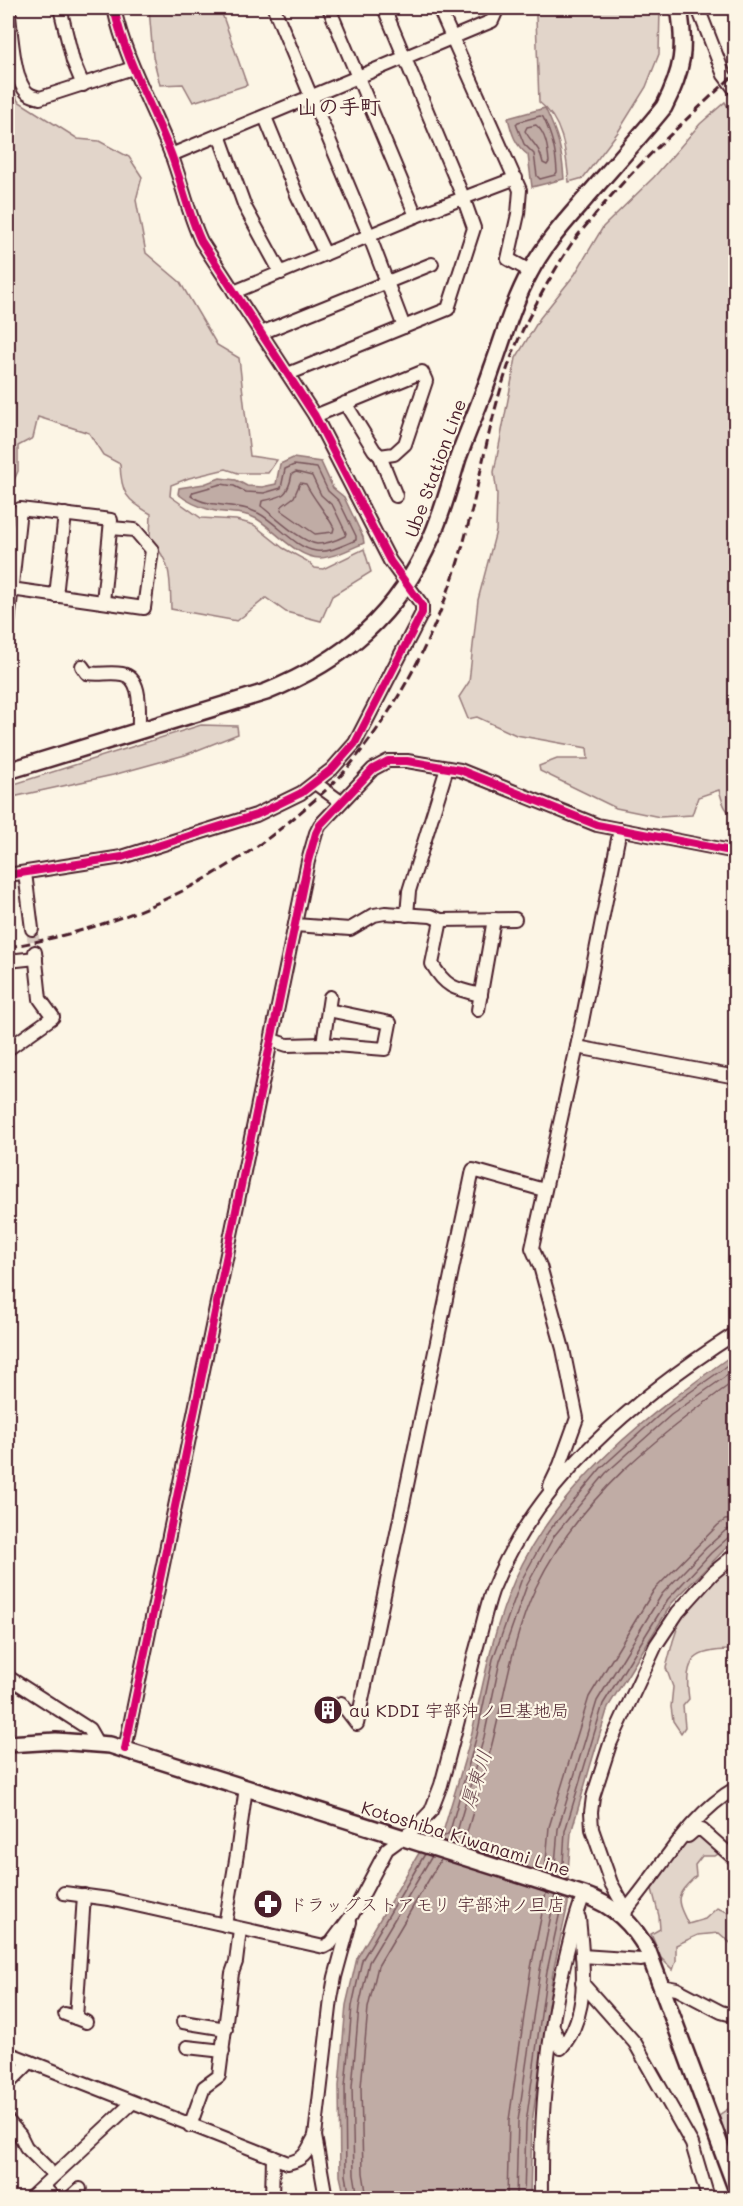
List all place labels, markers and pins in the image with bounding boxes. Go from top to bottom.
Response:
building icon: au KDDI 宇部沖ノ旦基地局 [312,1694,344,1726]
place label: au KDDI 宇部沖ノ旦基地局 [349,1698,569,1722]
pharmacy icon: ドラッグストアモリ 宇部沖ノ旦店 [252,1888,284,1920]
place label: ドラッグストアモリ 宇部沖ノ旦店 [289,1892,565,1916]

